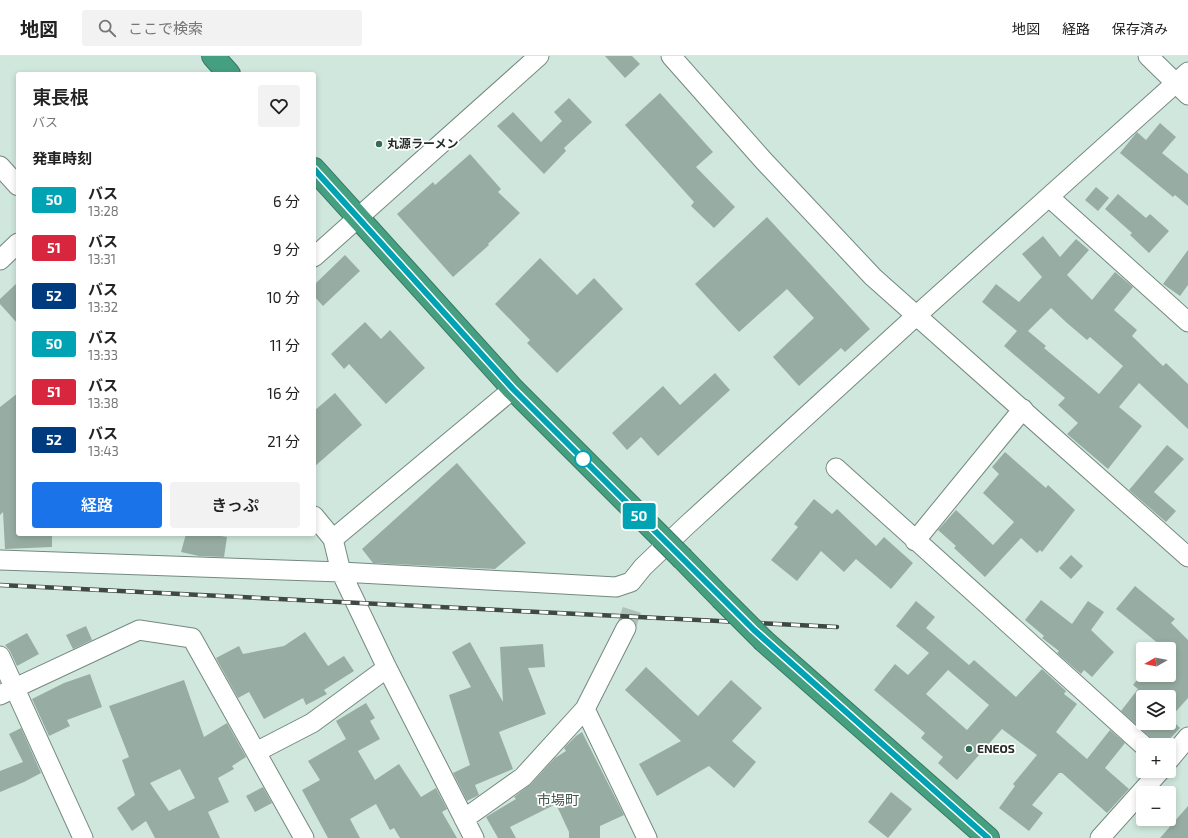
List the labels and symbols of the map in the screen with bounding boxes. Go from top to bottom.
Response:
place label: 丸源ラーメン [387,136,459,150]
marker: 丸源ラーメン [374,139,384,149]
unlabelled marker [574,450,592,468]
line badge: 50 [621,503,657,529]
north arrow [1136,642,1176,682]
place label: ENEOS [977,741,1015,755]
marker: ENEOS [964,744,974,754]
district label: 市場町 [537,791,579,808]

